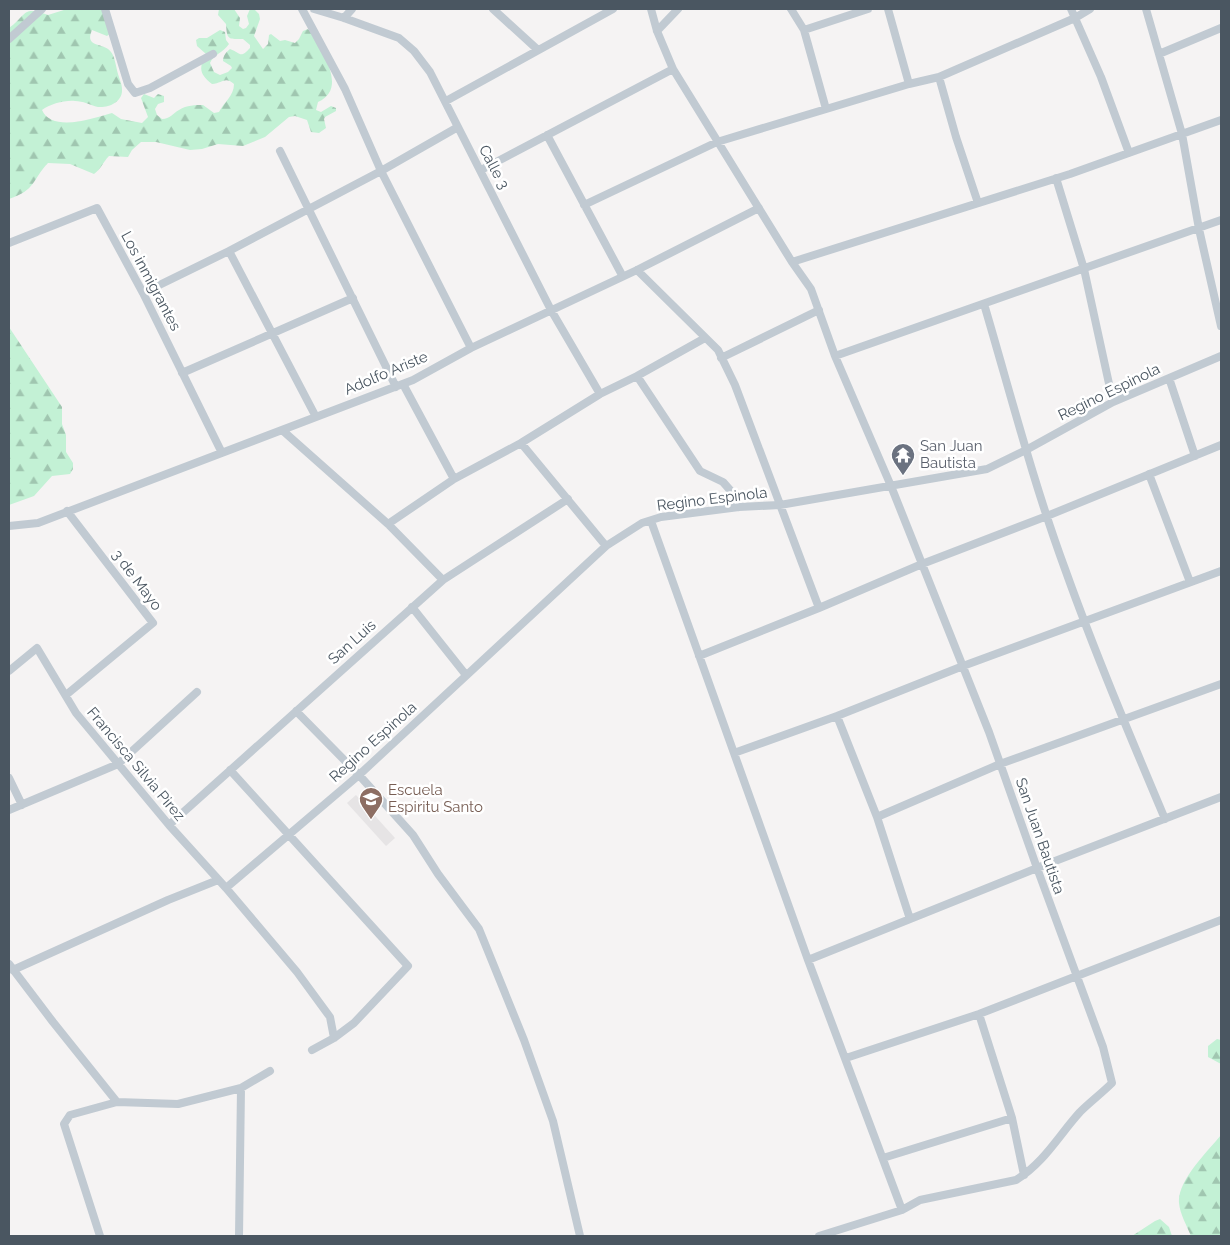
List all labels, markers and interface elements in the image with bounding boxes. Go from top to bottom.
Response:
street label: Calle 3 [475,142,513,192]
street label: Los inmigrantes [117,228,185,334]
street label: Adolfo Ariste [342,347,431,399]
street label: Regino Espinola [1055,360,1163,424]
place label: San Juan Bautista [920,437,982,472]
temple icon: San Juan Bautista [890,442,916,476]
street label: Regino Espinola [656,483,768,515]
street label: 3 de Mayo [108,546,166,614]
street label: San Luis [324,616,380,668]
street label: Regino Espinola [326,698,420,786]
street label: Francisca Silvia Pirez [83,704,189,824]
street label: San Juan Bautista [1012,775,1068,897]
place label: Escuela Espiritu Santo [388,781,483,816]
school or university icon: Escuela Espiritu Santo [358,786,384,820]

